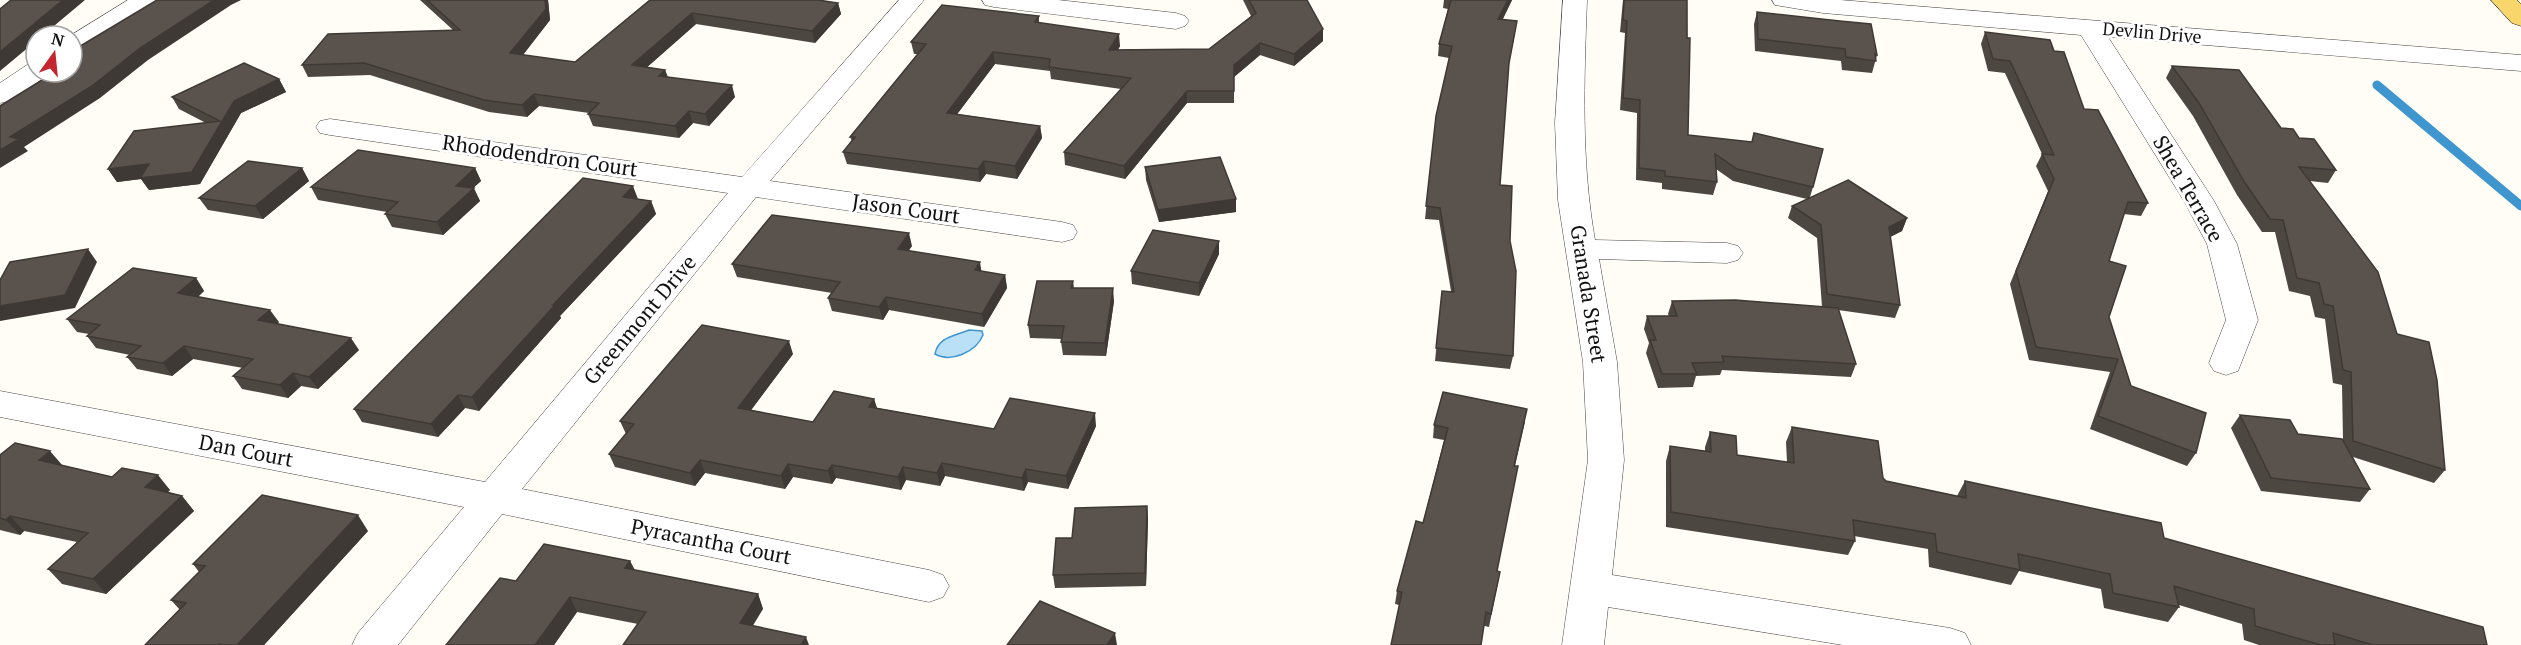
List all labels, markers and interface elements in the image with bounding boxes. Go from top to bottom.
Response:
street label: Devlin Drive [2102,16,2203,48]
north arrow [24,24,84,84]
text: N [49,27,67,52]
street label: Rhododendron Court [441,127,640,183]
street label: Shea Terrace [2147,130,2231,247]
street label: Jason Court [850,187,962,229]
street label: Granada Street [1564,223,1614,365]
street label: Greenmont Drive [577,249,702,390]
street label: Dan Court [197,427,296,473]
street label: Pyracantha Court [629,512,794,570]

